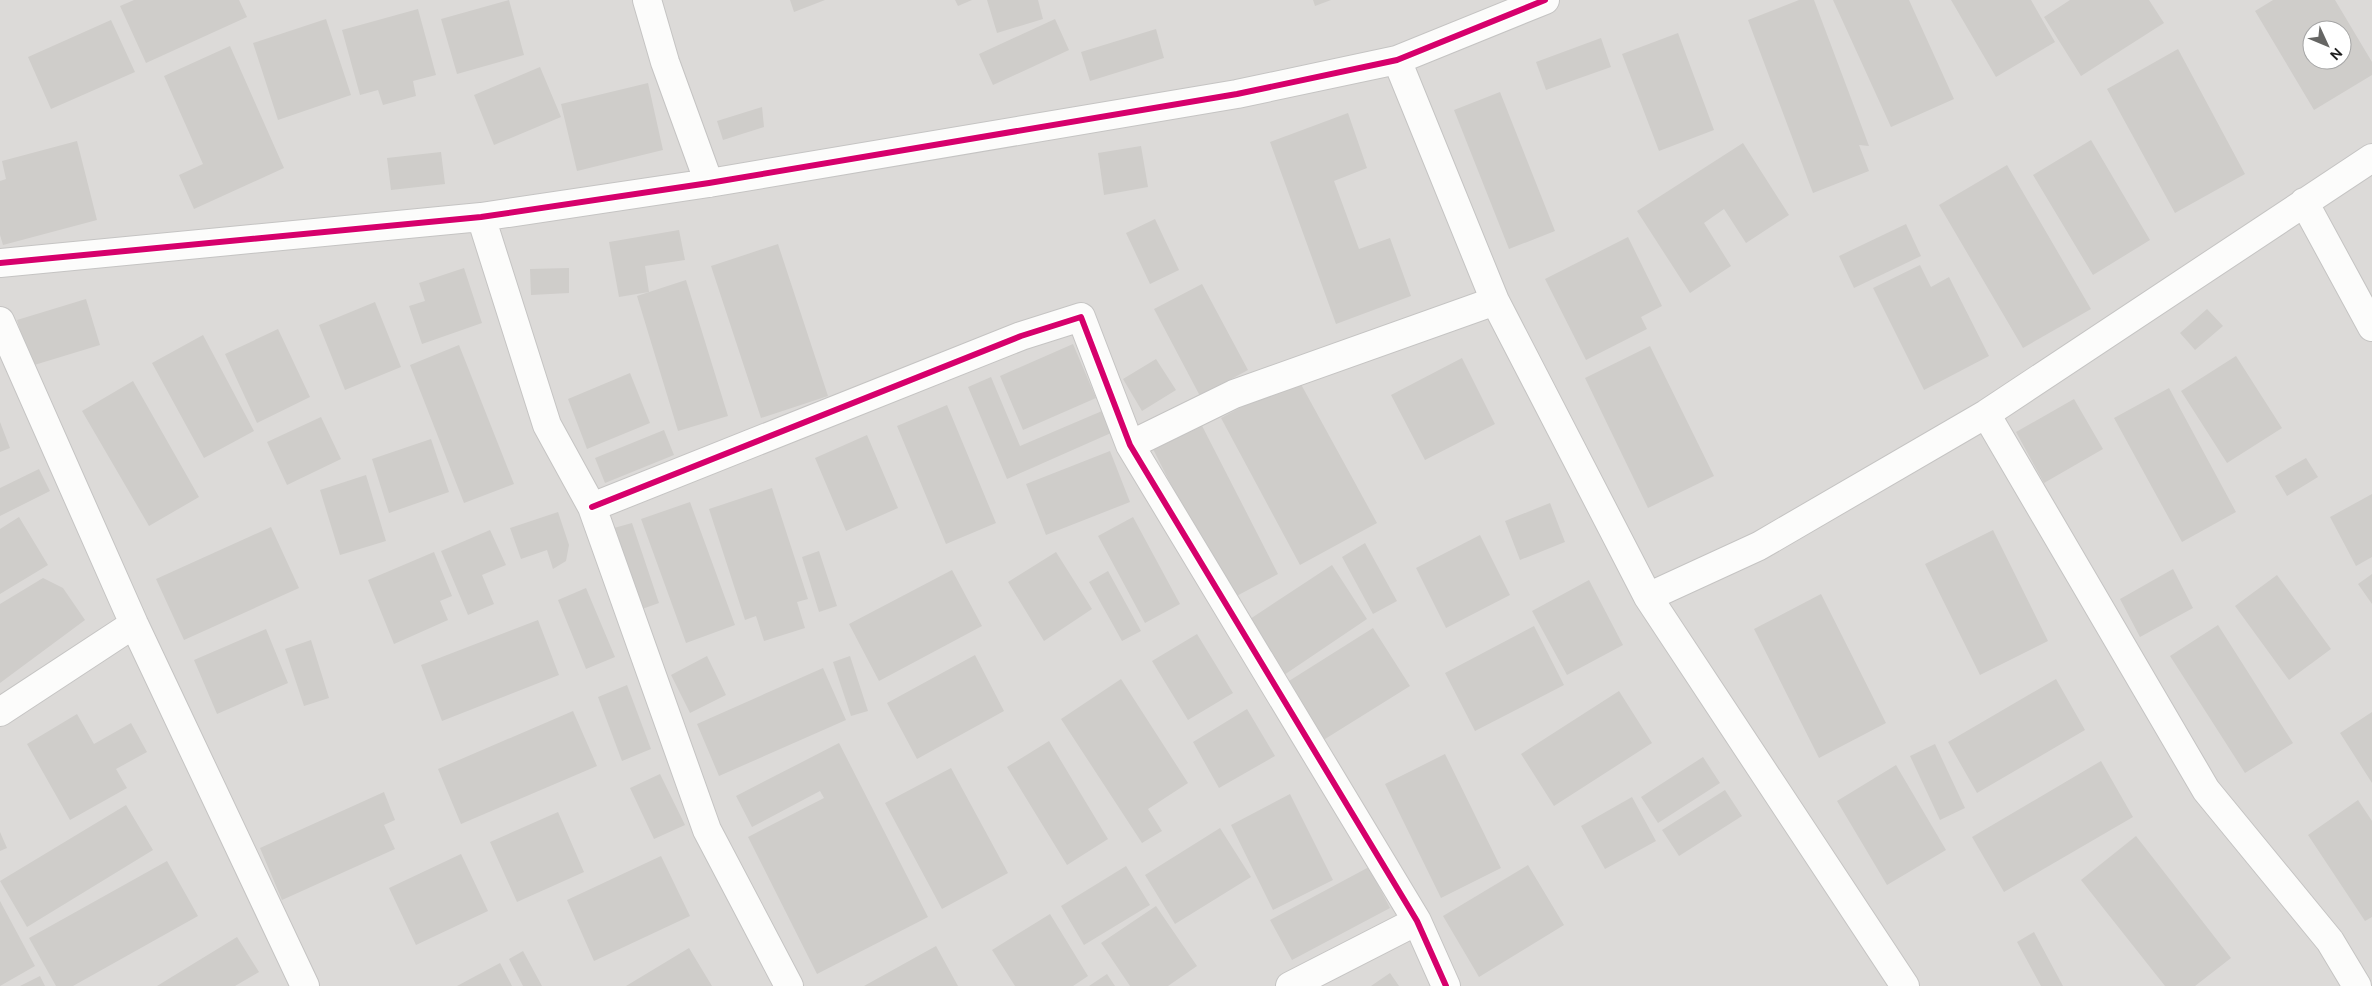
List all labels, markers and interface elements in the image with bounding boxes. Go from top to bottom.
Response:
north arrow [2302,20,2352,70]
text: N [2326,44,2346,64]

